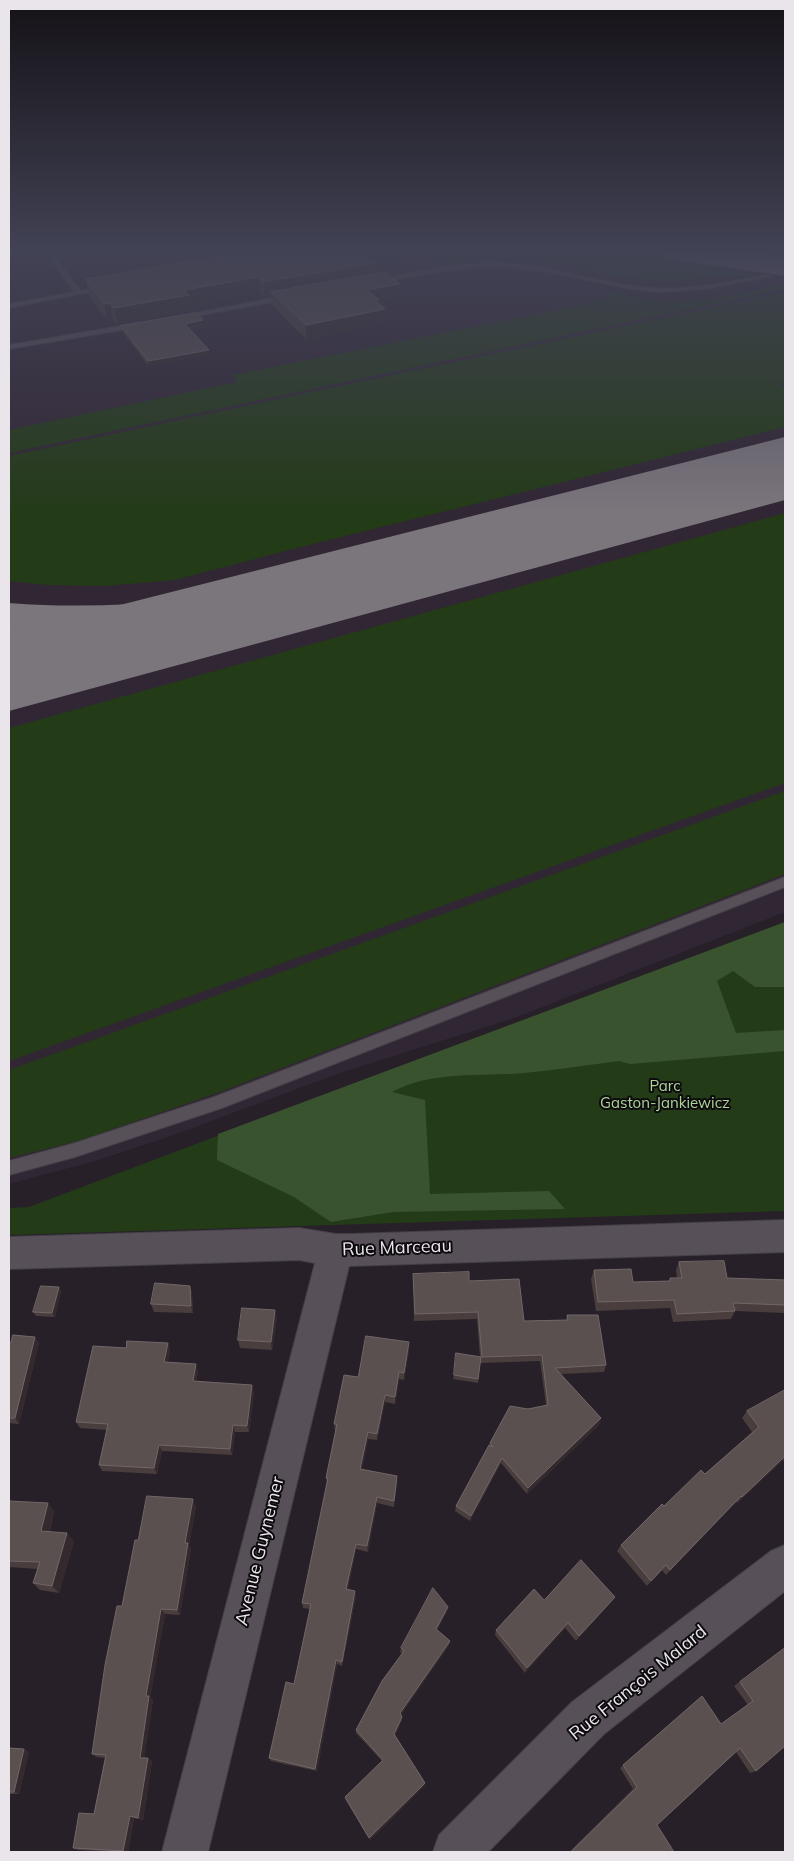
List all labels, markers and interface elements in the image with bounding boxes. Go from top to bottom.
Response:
park label: Parc Gaston-Jankiewicz [600,1077,730,1112]
street label: Rue Marceau [342,1235,452,1261]
street label: Avenue Guynemer [231,1474,289,1628]
street label: Rue François Malard [565,1621,711,1745]

